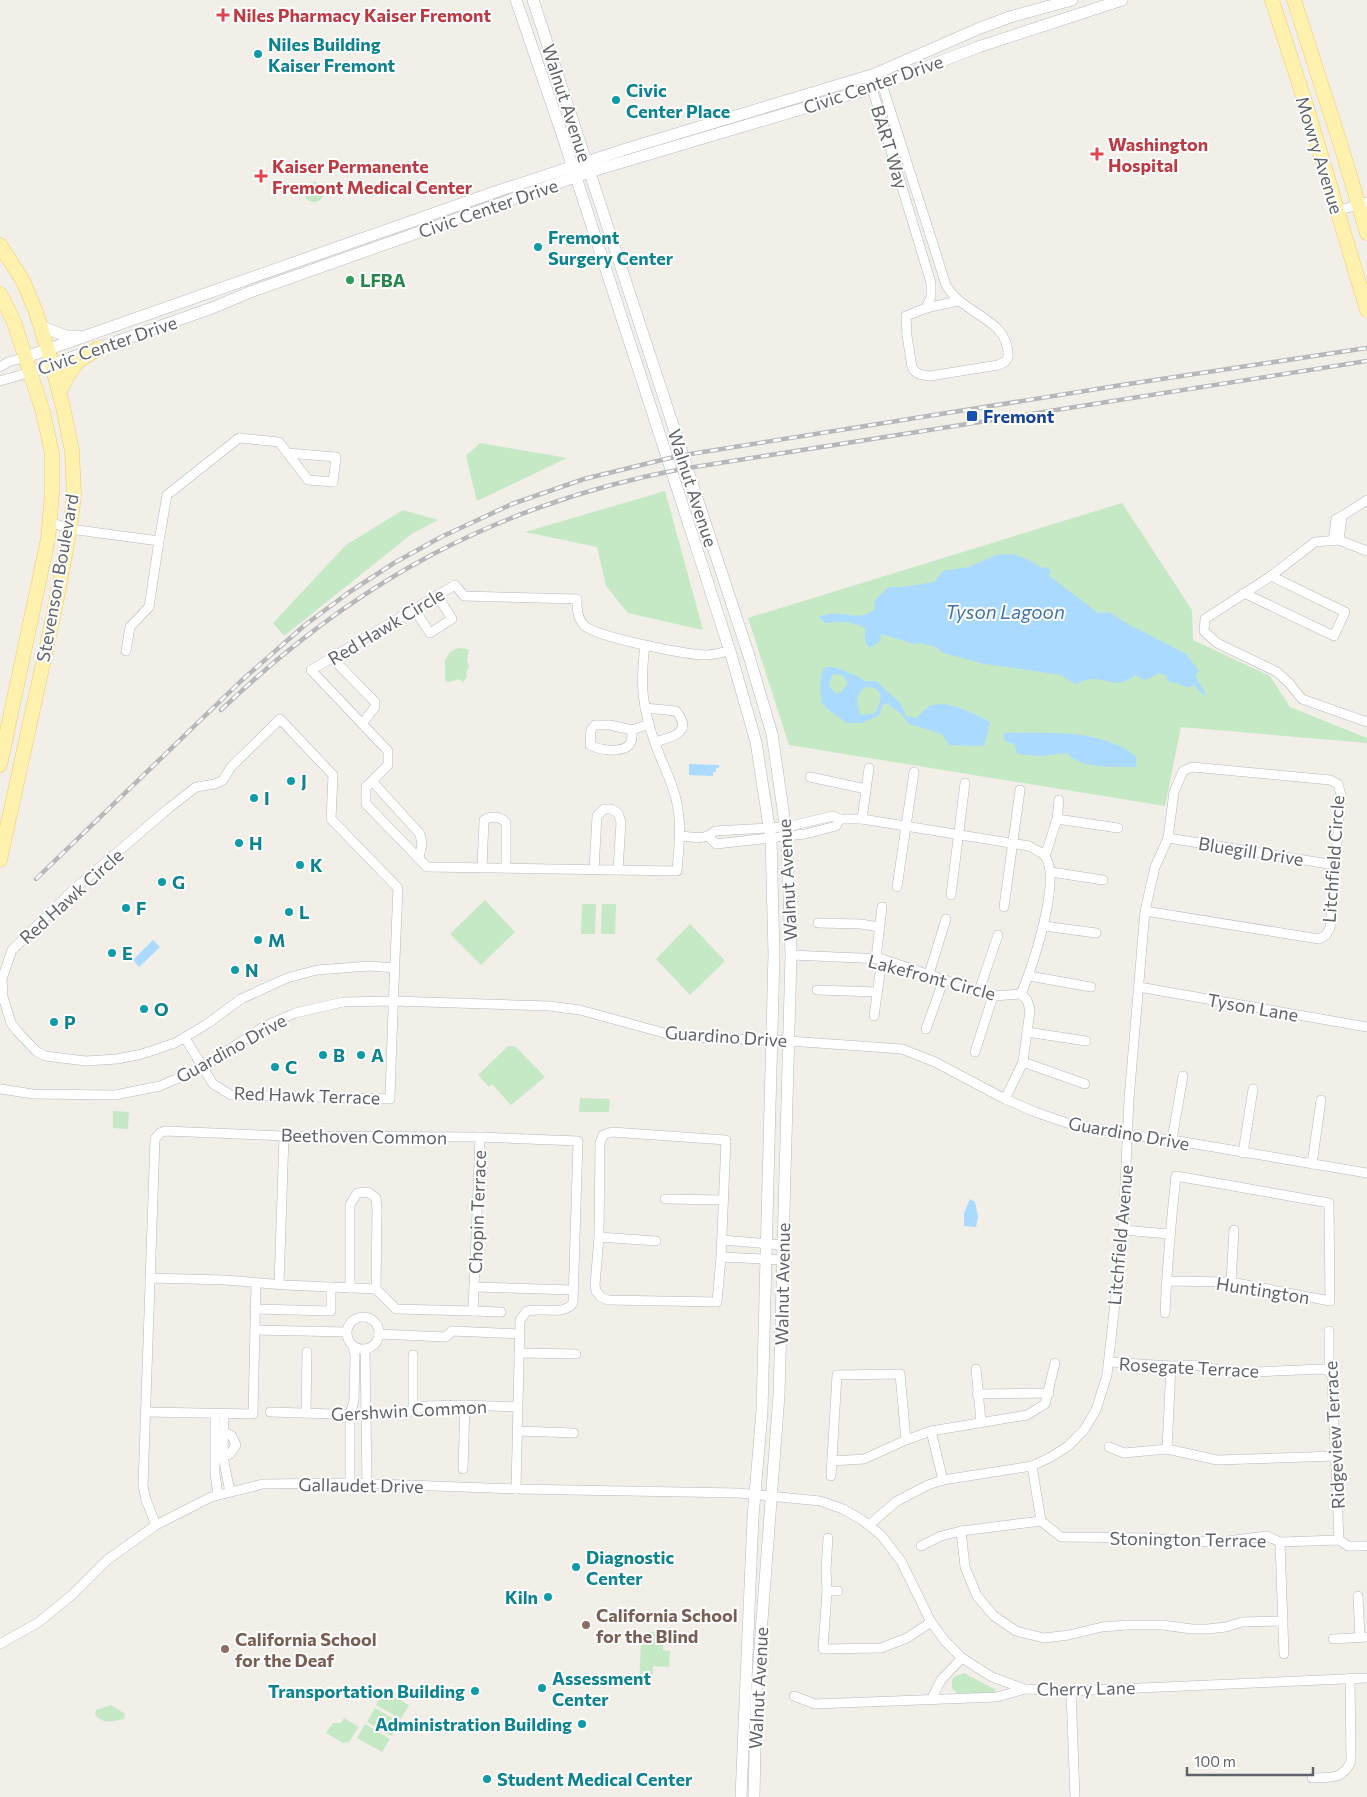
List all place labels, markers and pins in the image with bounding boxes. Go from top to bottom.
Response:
place label: Niles Pharmacy Kaiser Fremont [233,4,492,26]
marker: Niles Pharmacy Kaiser Fremont [217,9,229,21]
place label: Niles Building Kaiser Fremont [268,33,396,76]
marker: Niles Building Kaiser Fremont [252,48,264,60]
place label: Civic Center Place [626,79,730,122]
marker: Civic Center Place [610,94,622,106]
place label: Washington Hospital [1108,133,1208,176]
marker: Washington Hospital [1090,147,1104,161]
place label: Kaiser Permanente Fremont Medical Center [272,155,473,198]
marker: Kaiser Permanente Fremont Medical Center [254,169,268,183]
place label: Fremont Surgery Center [548,226,674,269]
marker: Fremont Surgery Center [532,241,544,253]
place label: LFBA [360,269,406,291]
marker: LFBA [344,274,356,286]
place label: Fremont [983,405,1055,427]
marker: Fremont [965,409,979,423]
place label: J [301,770,307,792]
marker: J [285,775,297,787]
place label: I [264,787,270,809]
marker: I [248,792,260,804]
place label: H [249,832,263,854]
marker: H [233,837,245,849]
place label: K [310,854,323,876]
marker: K [294,859,306,871]
place label: G [172,871,185,893]
marker: G [156,876,168,888]
place label: F [136,897,146,919]
place label: L [299,901,309,923]
marker: F [120,902,132,914]
marker: L [283,906,295,918]
place label: M [268,929,285,951]
marker: M [252,934,264,946]
place label: E [122,942,133,964]
marker: E [106,947,118,959]
place label: N [245,959,259,981]
marker: N [229,964,241,976]
place label: O [154,998,169,1020]
marker: O [138,1003,150,1015]
place label: P [64,1011,76,1033]
marker: P [48,1016,60,1028]
place label: B [333,1044,345,1066]
place label: A [371,1044,384,1066]
marker: B [317,1049,329,1061]
marker: A [355,1049,367,1061]
place label: C [285,1056,297,1078]
marker: C [269,1061,281,1073]
place label: Diagnostic Center [586,1546,674,1589]
marker: Diagnostic Center [570,1561,582,1573]
place label: Kiln [505,1586,538,1608]
marker: Kiln [542,1591,554,1603]
place label: California School for the Blind [596,1604,738,1647]
marker: California School for the Blind [580,1619,592,1631]
place label: California School for the Deaf [235,1628,377,1671]
marker: California School for the Deaf [219,1643,231,1655]
place label: Assessment Center [552,1667,651,1710]
place label: Transportation Building [268,1680,465,1702]
marker: Assessment Center [536,1682,548,1694]
marker: Transportation Building [469,1685,481,1697]
place label: Administration Building [375,1713,572,1735]
marker: Administration Building [576,1718,588,1730]
place label: Student Medical Center [497,1768,693,1790]
marker: Student Medical Center [481,1773,493,1785]

